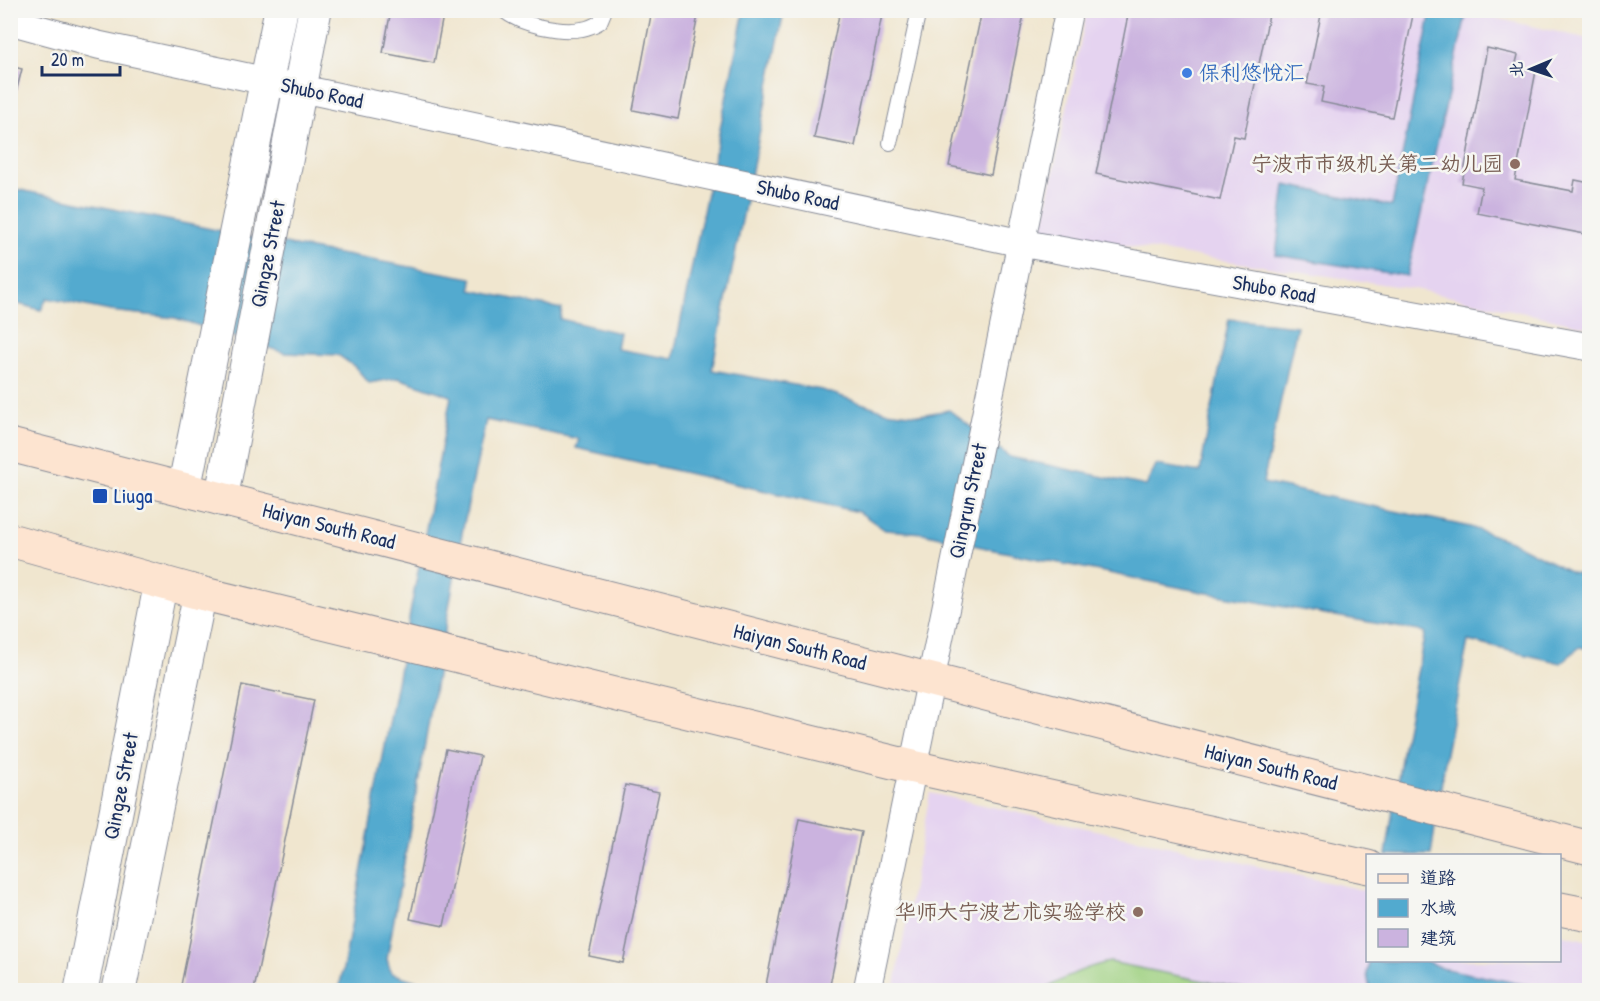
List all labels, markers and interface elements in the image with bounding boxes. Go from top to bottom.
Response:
scale bar [42,39,120,77]
north arrow [1501,39,1561,99]
text: 20 m [51,47,84,72]
place label: 保利悠悦汇 [1199,58,1304,87]
text: 北 [1505,61,1527,78]
marker: 保利悠悦汇 [1180,66,1194,80]
street label: Shubo Road [278,70,366,115]
place label: 宁波市市级机关第二幼儿园 [1251,149,1503,178]
marker: 宁波市市级机关第二幼儿园 [1508,157,1522,171]
street label: Shubo Road [754,172,842,217]
street label: Qingze Street [243,197,292,310]
street label: Shubo Road [1231,267,1318,310]
street label: Qingrun Street [941,440,994,561]
place label: Liuga [114,481,153,510]
marker: Liuga [91,487,109,505]
street label: Haiyan South Road [260,495,399,556]
street label: Haiyan South Road [731,616,870,677]
street label: Qingze Street [96,729,145,842]
street label: Haiyan South Road [1202,736,1341,797]
legend [1366,854,1561,962]
text: 道路 [1420,865,1456,890]
text: 水域 [1420,895,1456,920]
place label: 华师大宁波艺术实验学校 [895,897,1126,926]
marker: 华师大宁波艺术实验学校 [1131,905,1145,919]
text: 建筑 [1420,925,1456,950]

